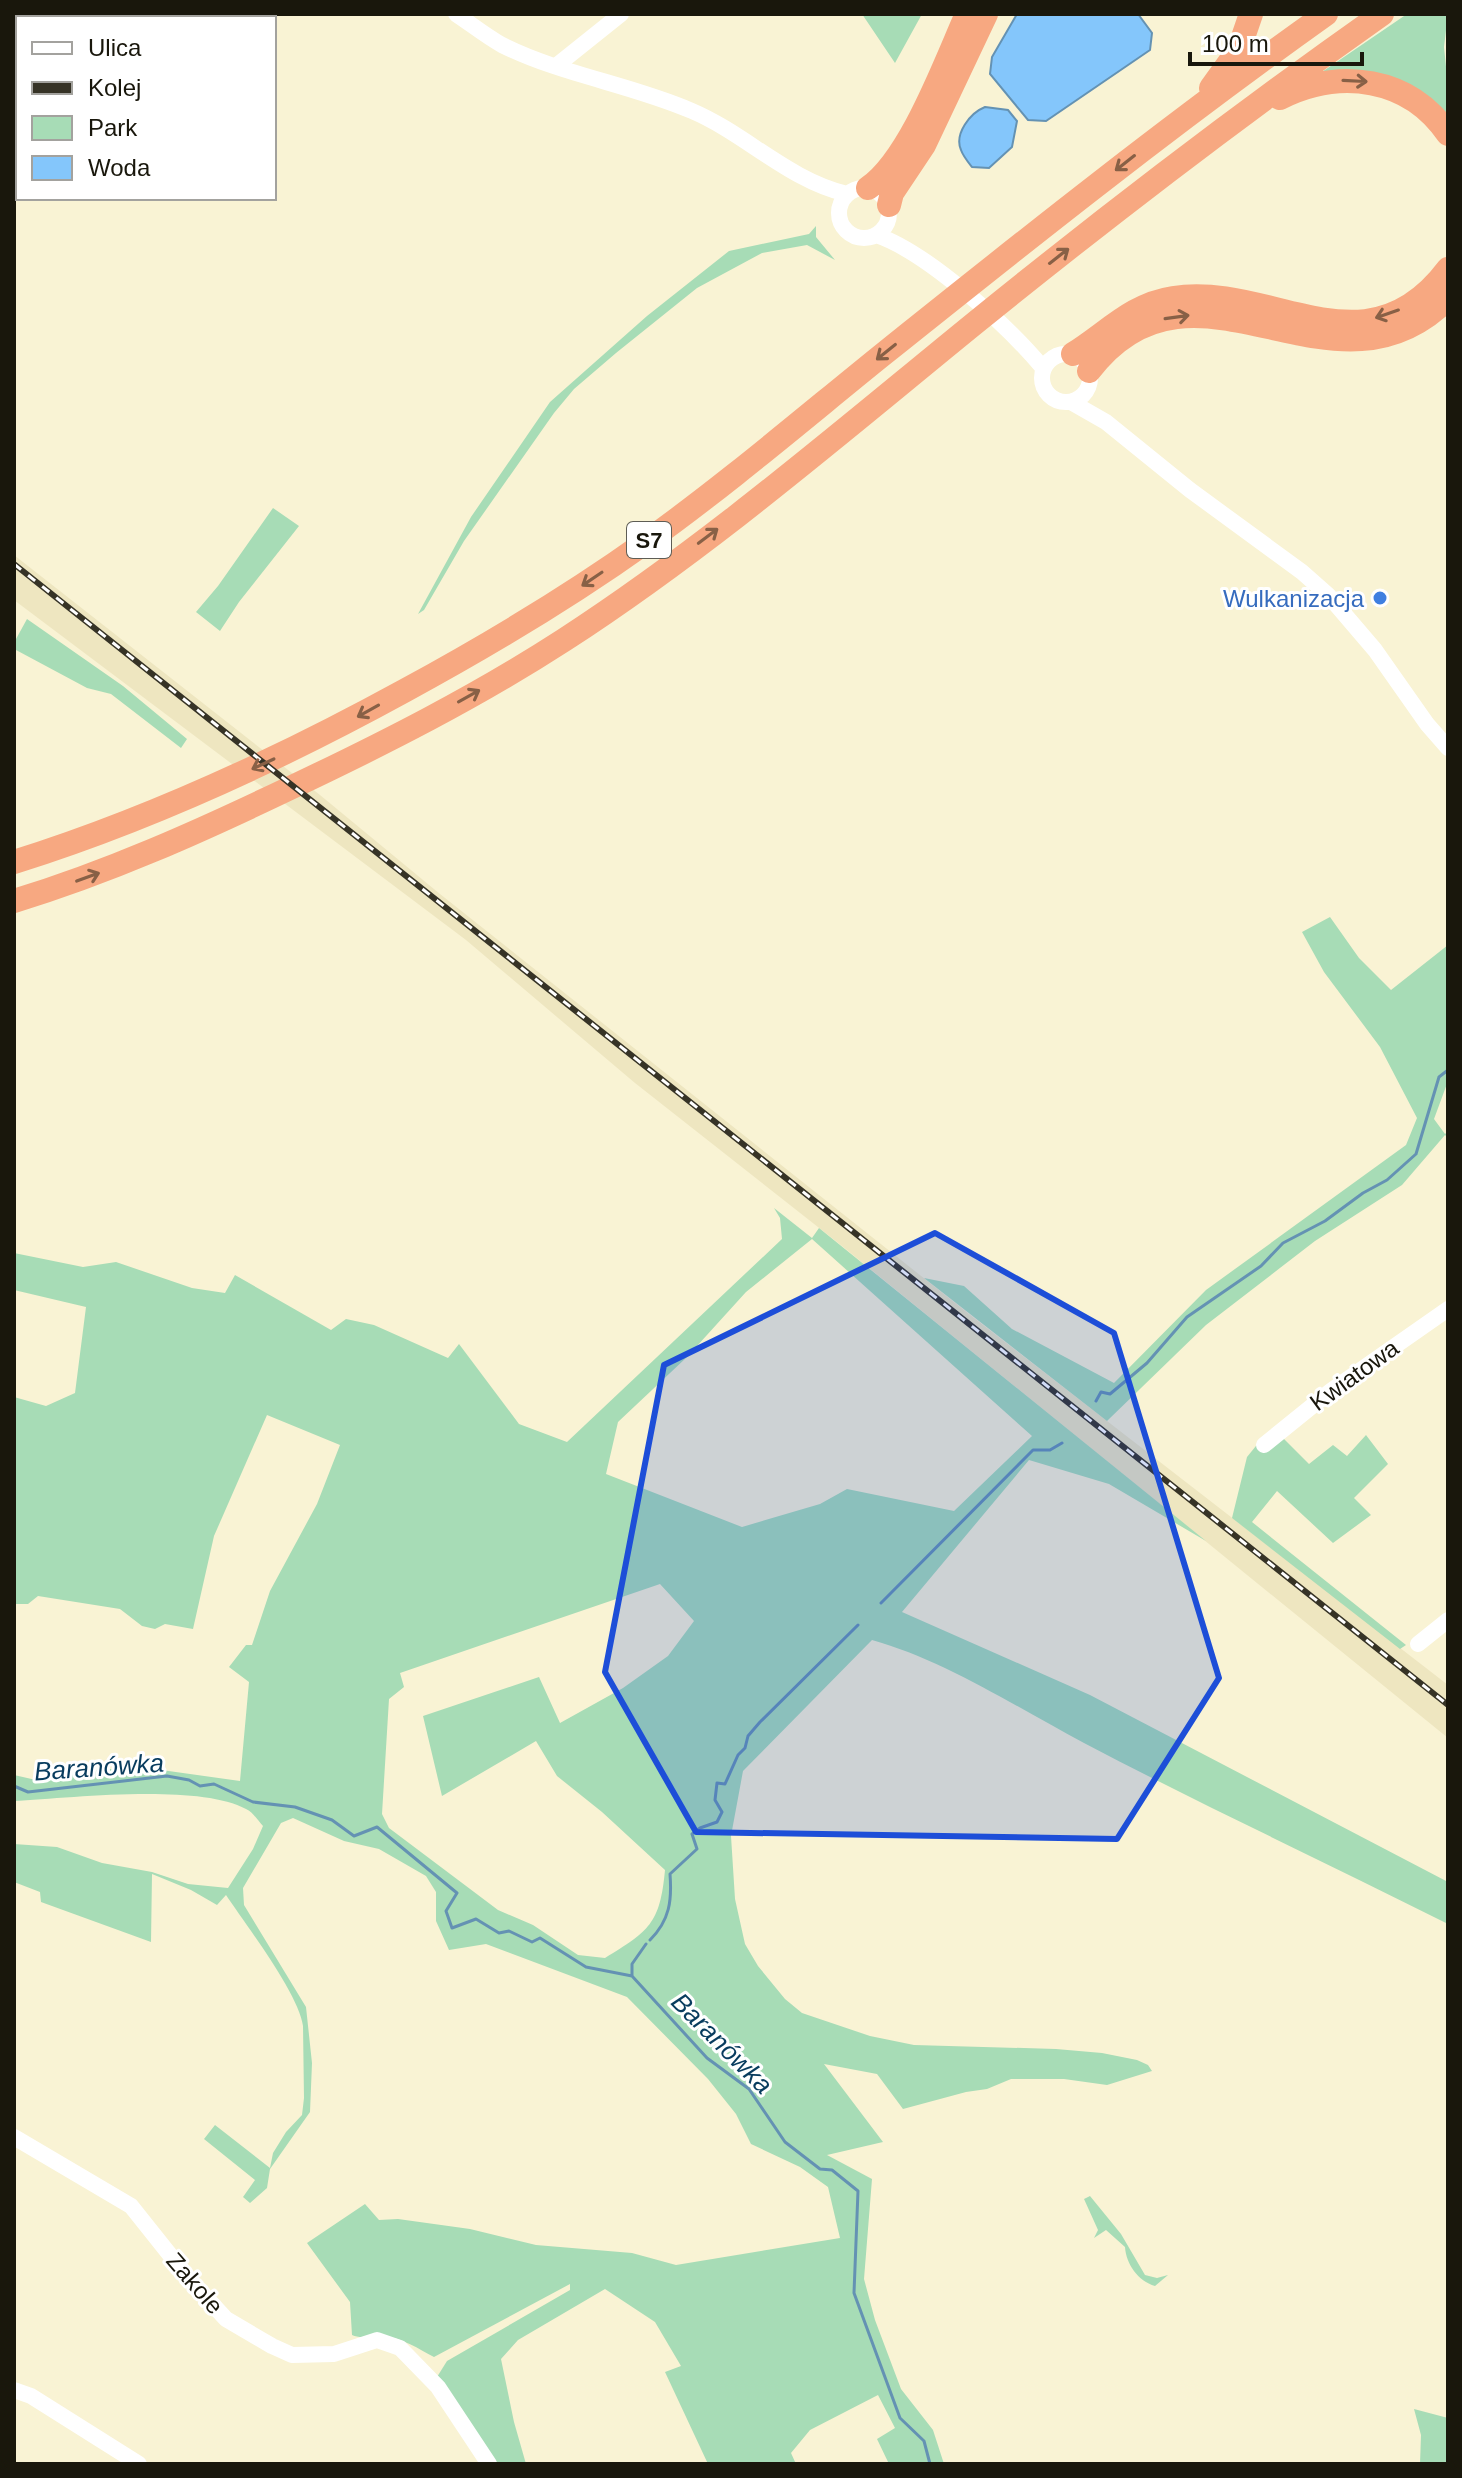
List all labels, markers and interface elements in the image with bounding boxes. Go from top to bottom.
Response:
legend [16,16,276,200]
scale bar [1190,16,1362,66]
text: 100 m [1202,30,1269,57]
text: Ulica [88,34,142,61]
text: Kolej [88,74,141,101]
one-way arrow [1341,74,1368,89]
text: Park [88,114,138,141]
text: Woda [88,154,151,181]
one-way arrow [1115,155,1136,172]
one-way arrow [1048,248,1069,266]
one-way arrow [1375,308,1400,323]
one-way arrow [1164,309,1189,324]
one-way arrow [876,344,897,361]
road number: S7 [627,522,671,558]
one-way arrow [697,527,718,544]
one-way arrow [581,571,603,587]
place label: Wulkanizacja [1223,585,1365,612]
marker: Wulkanizacja [1371,589,1389,607]
one-way arrow [457,688,480,704]
one-way arrow [356,704,380,719]
one-way arrow [252,757,276,772]
one-way arrow [75,869,100,883]
street label: Kwiatowa [1305,1334,1404,1416]
water label: Baranówka [33,1747,165,1787]
water label: Baranówka [665,1986,779,2100]
street label: Zakole [161,2247,229,2319]

